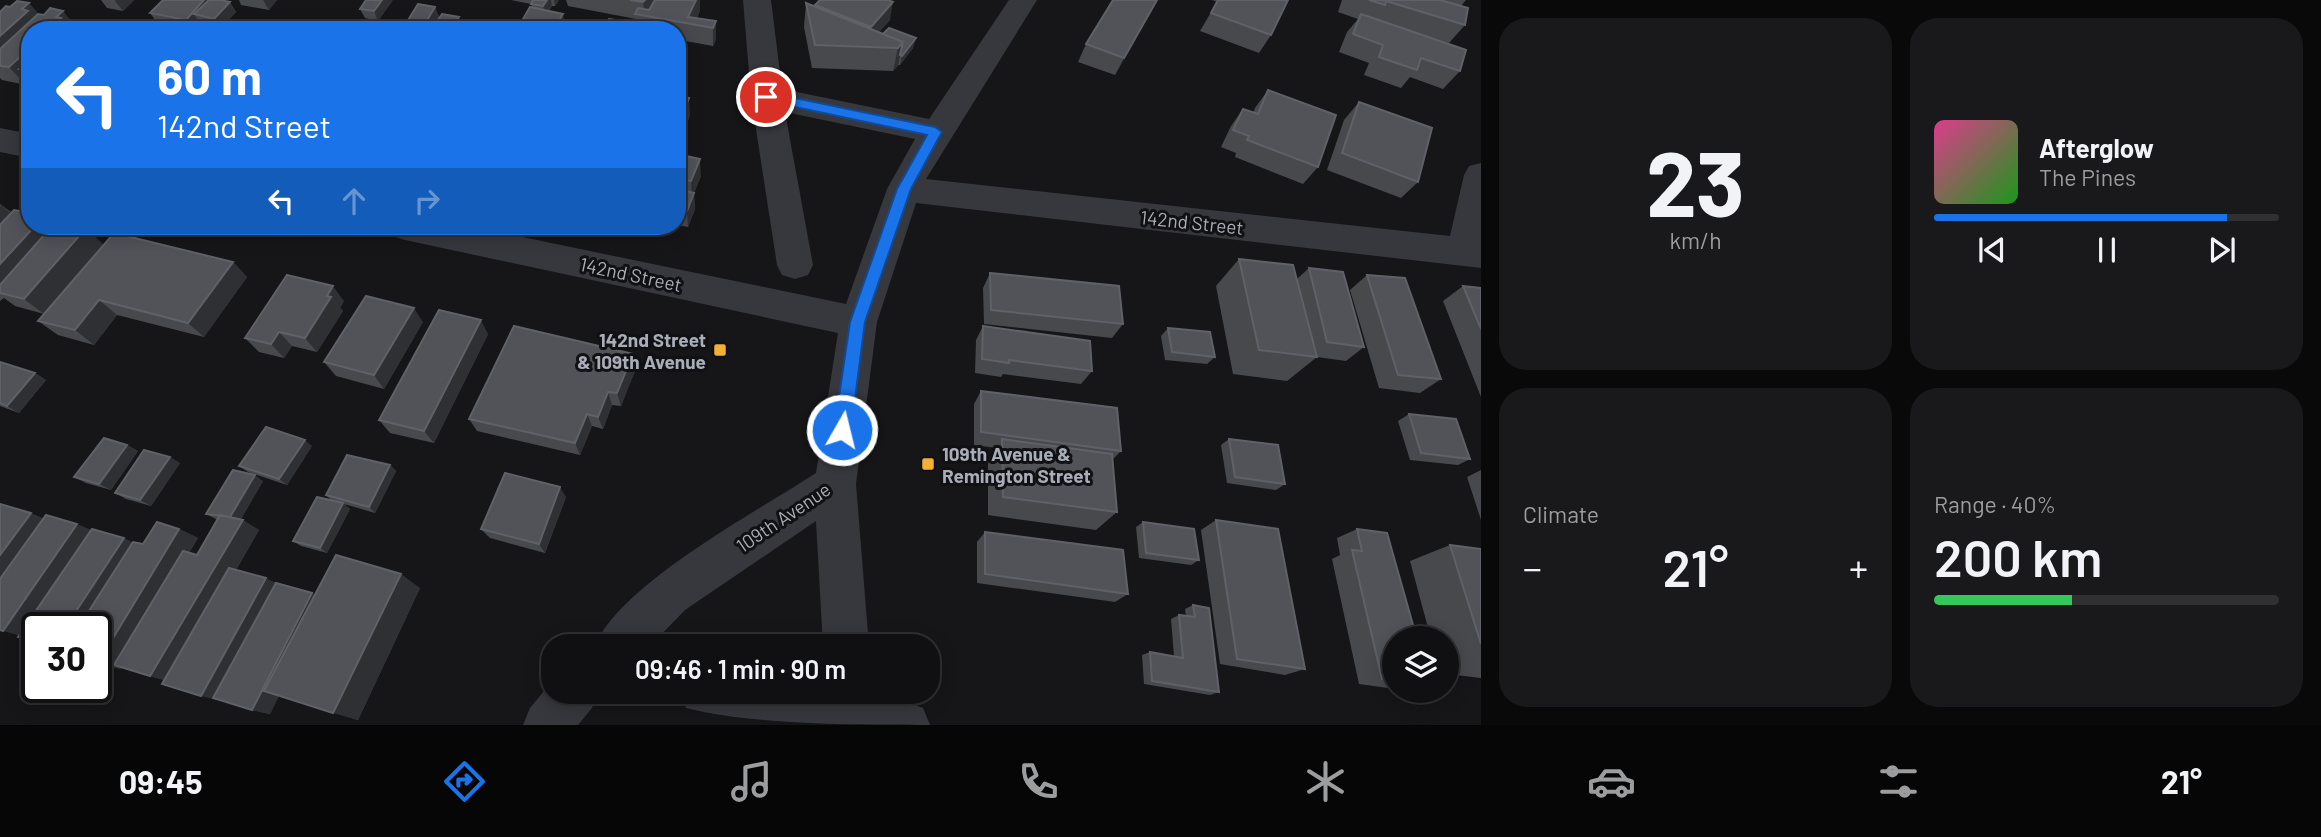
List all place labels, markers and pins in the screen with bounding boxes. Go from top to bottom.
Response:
pin [736,67,796,127]
place label: 142nd Street & 109th Avenue [577,328,706,373]
marker: 142nd Street & 109th Avenue [712,342,728,358]
place label: 109th Avenue & Remington Street [942,442,1091,487]
marker: 109th Avenue & Remington Street [920,456,936,472]

